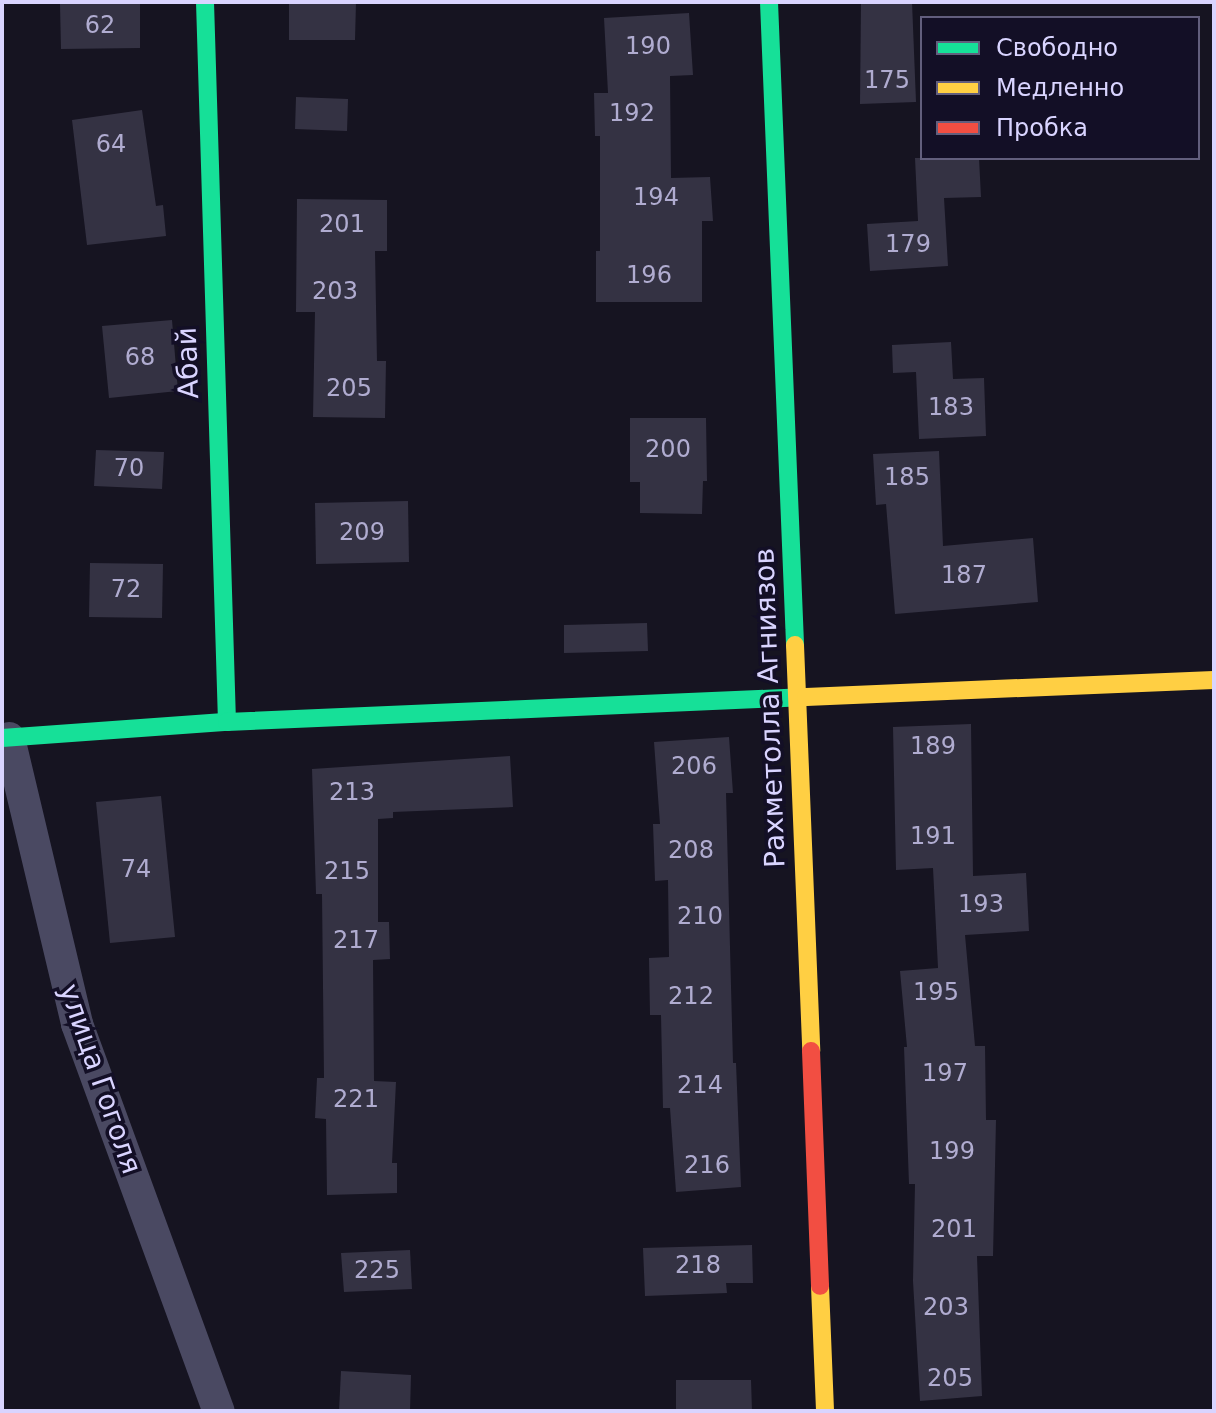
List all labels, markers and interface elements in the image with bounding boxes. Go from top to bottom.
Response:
house number: 62 [85,12,115,40]
legend [920,16,1200,160]
house number: 190 [625,33,671,61]
text: Свободно [996,34,1118,62]
house number: 175 [864,67,910,95]
text: Медленно [996,74,1124,102]
house number: 192 [609,100,655,128]
text: Пробка [996,114,1088,142]
house number: 64 [96,131,126,159]
house number: 194 [633,184,679,212]
house number: 201 [319,211,365,239]
house number: 179 [885,231,931,259]
house number: 196 [626,262,672,290]
house number: 203 [312,278,358,306]
street label: Абай [170,327,206,399]
house number: 68 [125,344,155,372]
house number: 205 [326,375,372,403]
house number: 183 [928,394,974,422]
house number: 200 [645,436,691,464]
house number: 70 [114,455,144,483]
house number: 185 [884,464,930,492]
house number: 209 [339,519,385,547]
street label: Рахметолла Агниязов [748,548,792,868]
house number: 187 [941,562,987,590]
house number: 72 [111,576,141,604]
house number: 189 [910,733,956,761]
house number: 206 [671,753,717,781]
house number: 213 [329,779,375,807]
house number: 191 [910,823,956,851]
house number: 208 [668,837,714,865]
house number: 74 [121,856,151,884]
house number: 215 [324,858,370,886]
house number: 193 [958,891,1004,919]
house number: 210 [677,903,723,931]
house number: 217 [333,927,379,955]
house number: 195 [913,979,959,1007]
street label: улица Гоголя [52,980,148,1178]
house number: 212 [668,983,714,1011]
house number: 197 [922,1060,968,1088]
house number: 214 [677,1072,723,1100]
house number: 221 [333,1086,379,1114]
house number: 199 [929,1138,975,1166]
house number: 216 [684,1152,730,1180]
house number: 201 [931,1216,977,1244]
house number: 218 [675,1252,721,1280]
house number: 225 [354,1257,400,1285]
house number: 203 [923,1294,969,1322]
house number: 205 [927,1365,973,1393]

